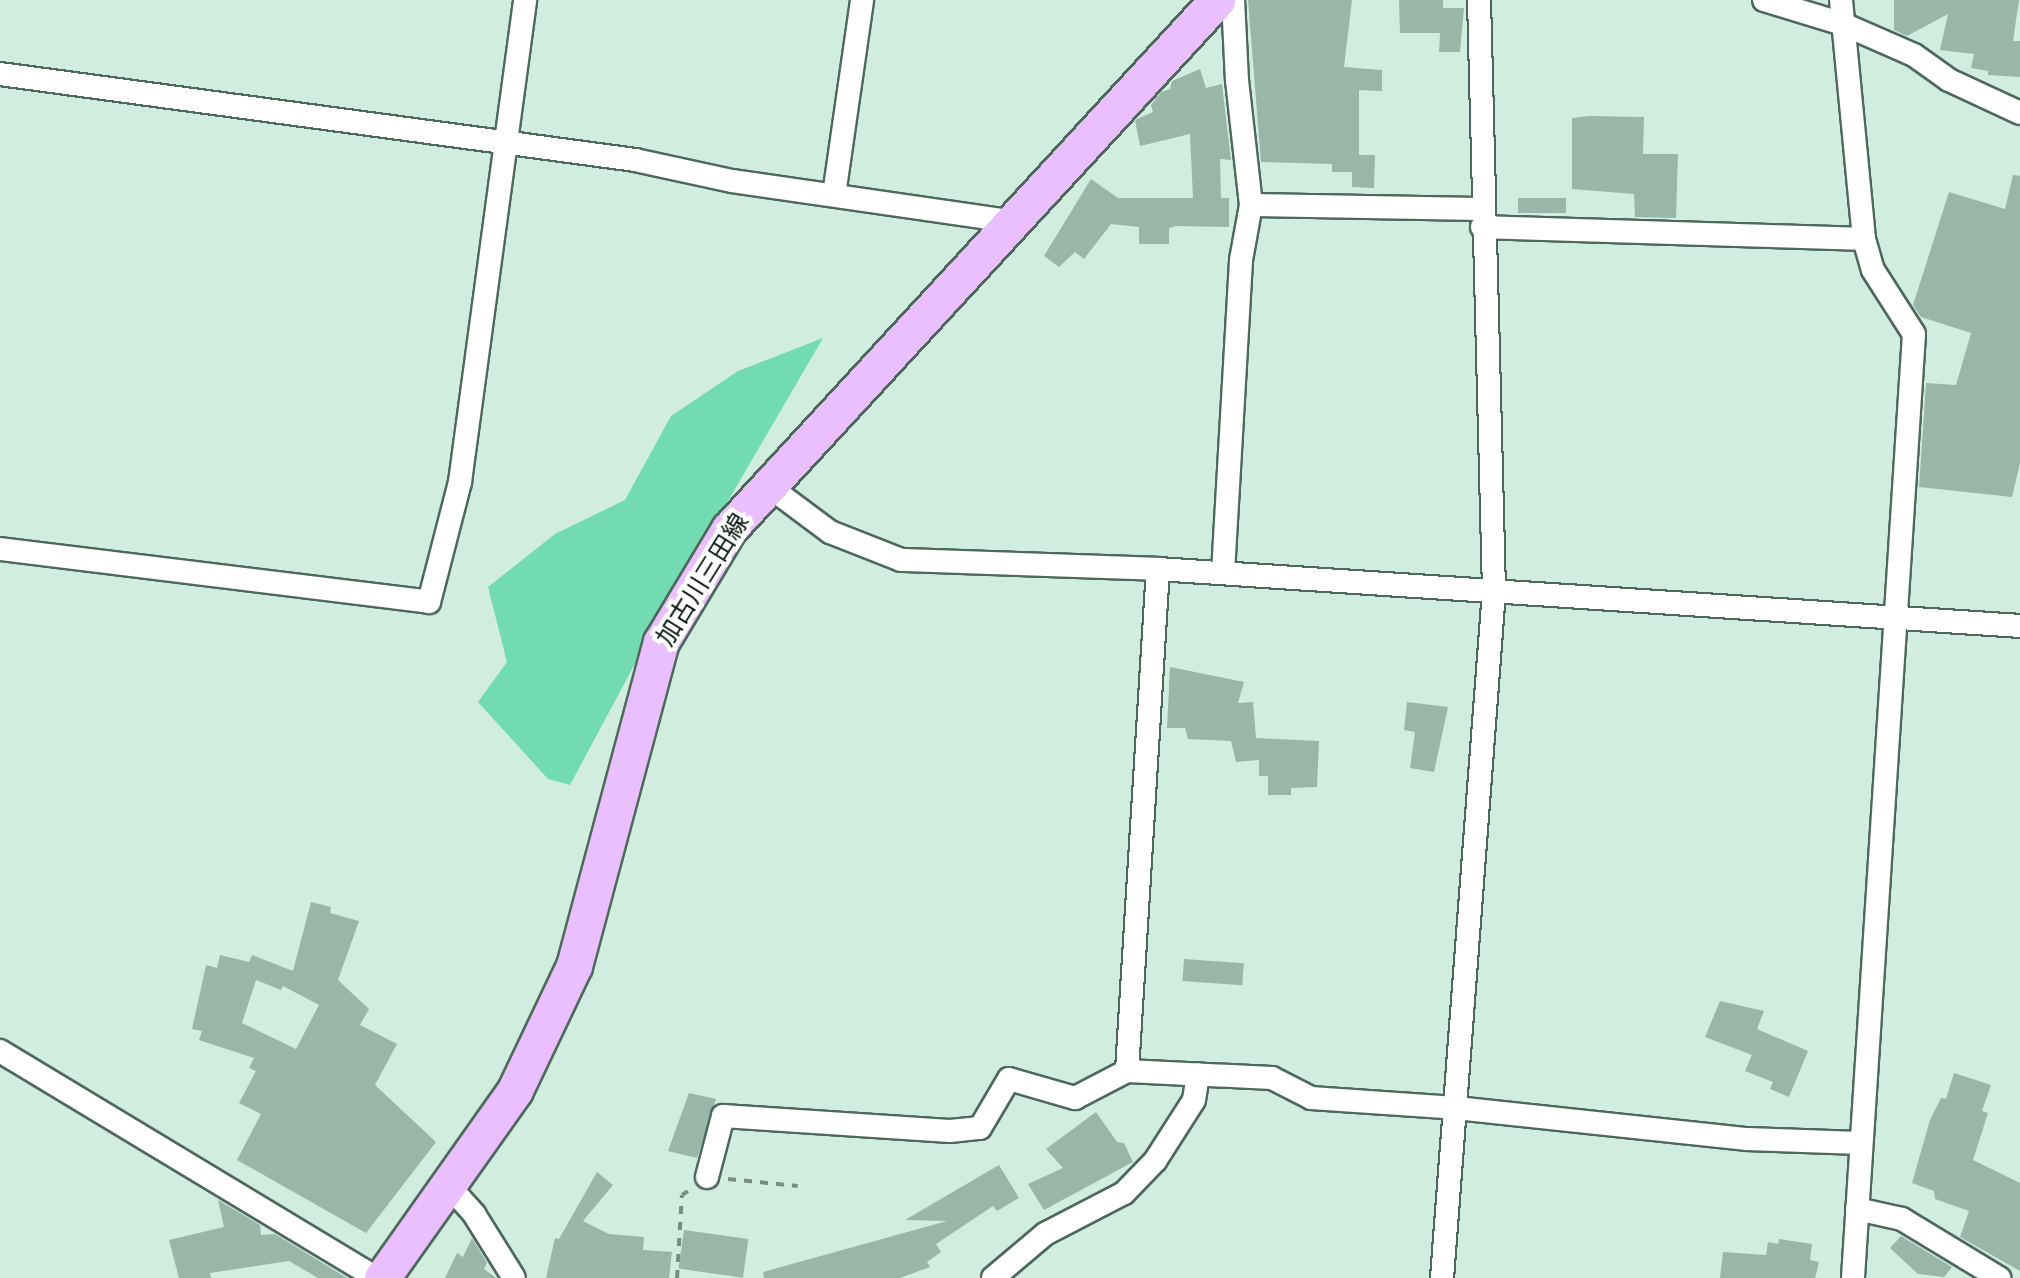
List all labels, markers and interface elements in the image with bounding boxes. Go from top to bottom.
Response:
street label: 加古川三田線 [651,508,755,652]

